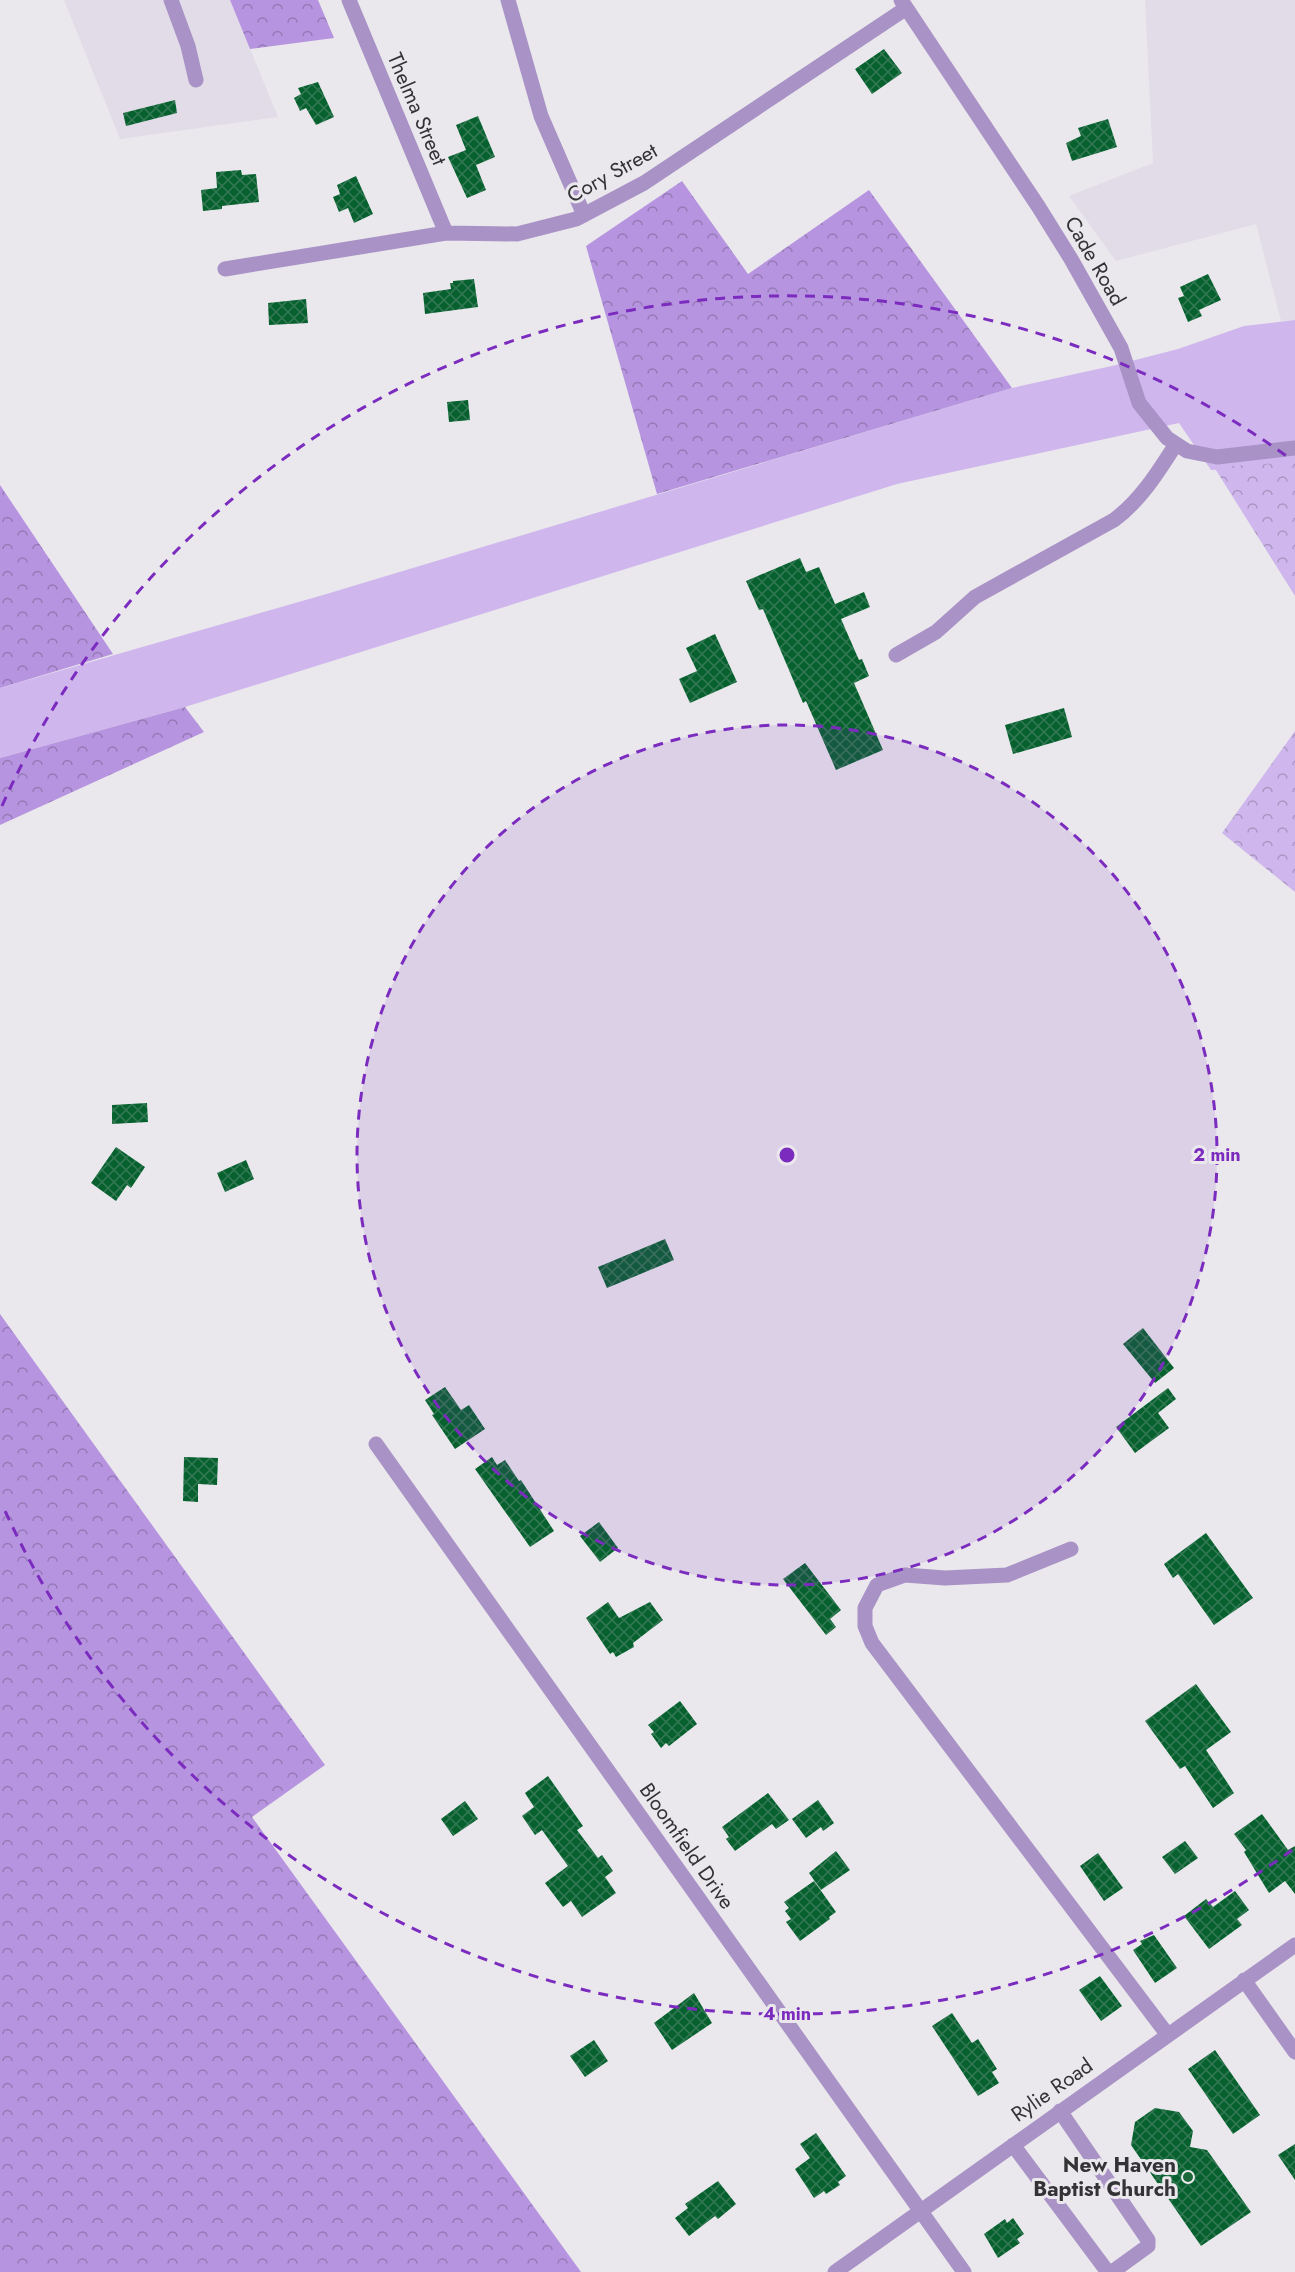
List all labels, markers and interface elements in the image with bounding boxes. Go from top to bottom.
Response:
street label: Thelma Street [380,48,454,170]
street label: Cory Street [561,136,663,210]
street label: Cade Road [1057,211,1133,311]
text: 2 min [1193,1142,1241,1168]
centre of rings [777,1145,797,1165]
street label: Bloomfield Drive [632,1777,742,1915]
text: 4 min [763,2001,811,2027]
street label: Rylie Road [1005,2051,1099,2129]
place label: New Haven Baptist Church [1033,2150,1176,2204]
marker: New Haven Baptist Church [1181,2170,1195,2184]

